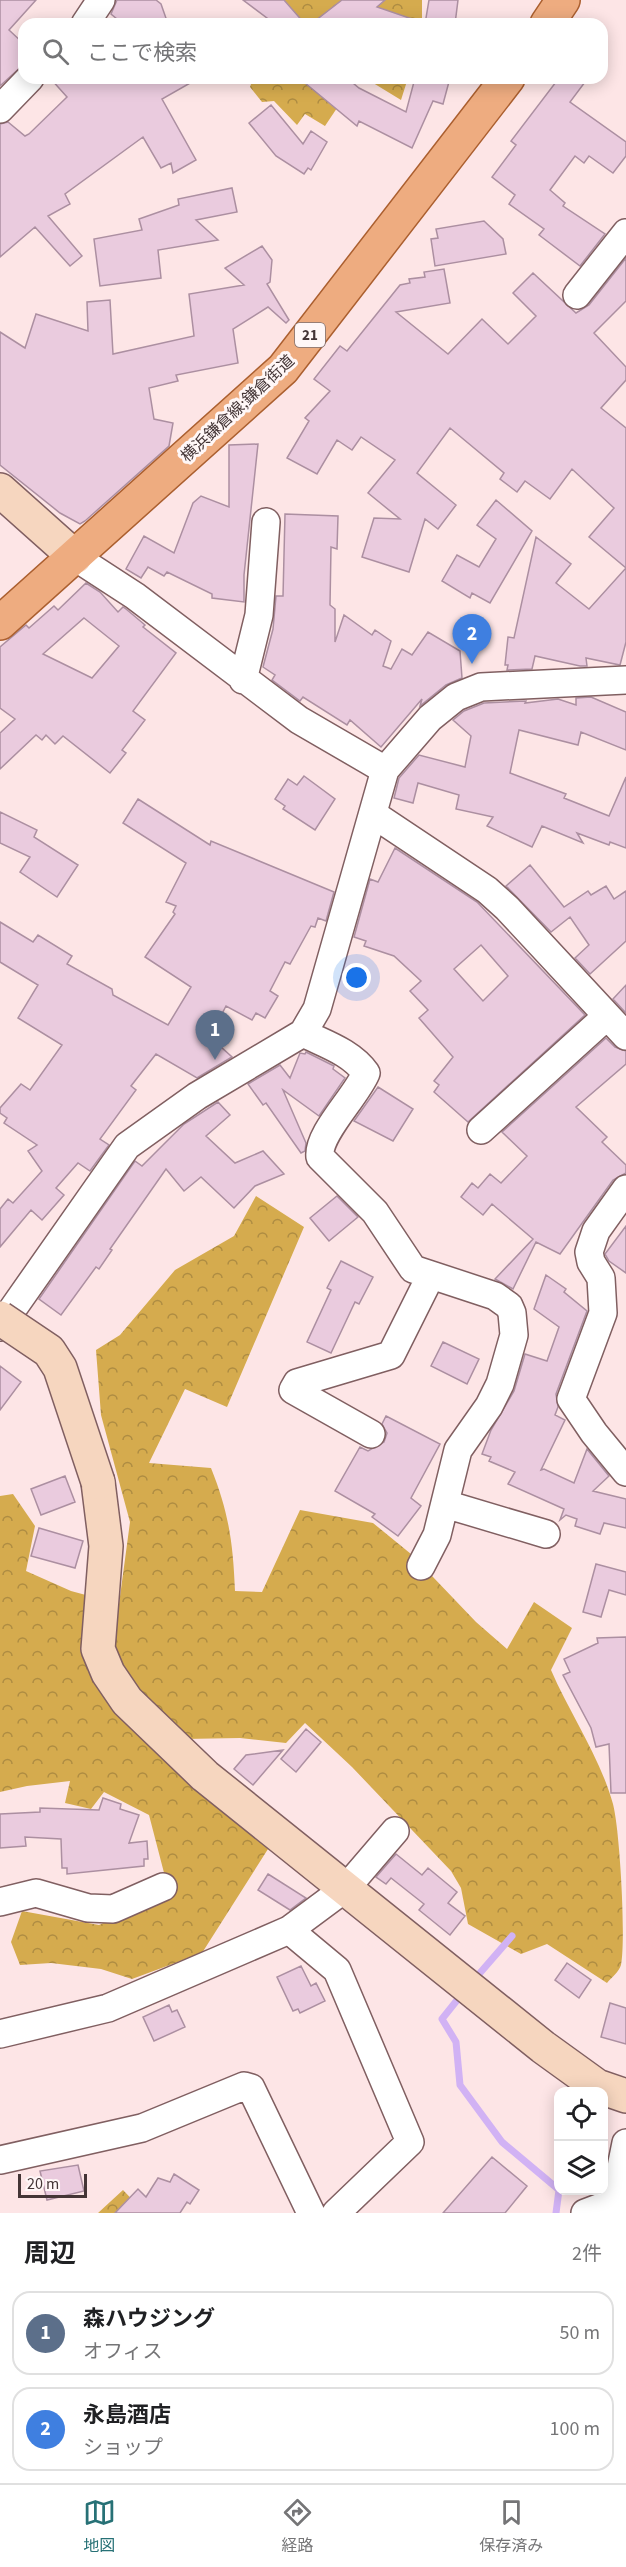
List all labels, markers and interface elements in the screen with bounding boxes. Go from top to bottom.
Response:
search box [18,18,608,84]
icon: search [39,35,72,68]
text: ここで検索 [87,37,197,69]
road number: 21 [295,323,325,347]
street label: 横浜鎌倉線;鎌倉街道 [176,350,299,467]
pin: 2 [452,614,492,664]
your location [342,963,371,992]
pin: 1 [196,1010,234,1060]
map controls [554,2087,608,2195]
button: locate [554,2087,608,2141]
button: layers [554,2141,608,2195]
scale bar [18,2171,87,2198]
text: 20 m [27,2173,59,2195]
text: 周辺 [24,2235,76,2272]
text: 2件 [572,2240,602,2268]
text: 森ハウジング [83,2303,215,2335]
text: 1 [40,2319,51,2347]
text: 50 m [560,2319,600,2347]
text: オフィス [83,2338,163,2366]
text: 永島酒店 [83,2399,171,2431]
text: 2 [40,2415,51,2443]
text: 100 m [550,2415,600,2443]
text: ショップ [83,2434,163,2462]
tab: 地図 [83,2496,116,2557]
tab: 経路 [281,2496,314,2557]
tab: 保存済み [479,2496,543,2557]

